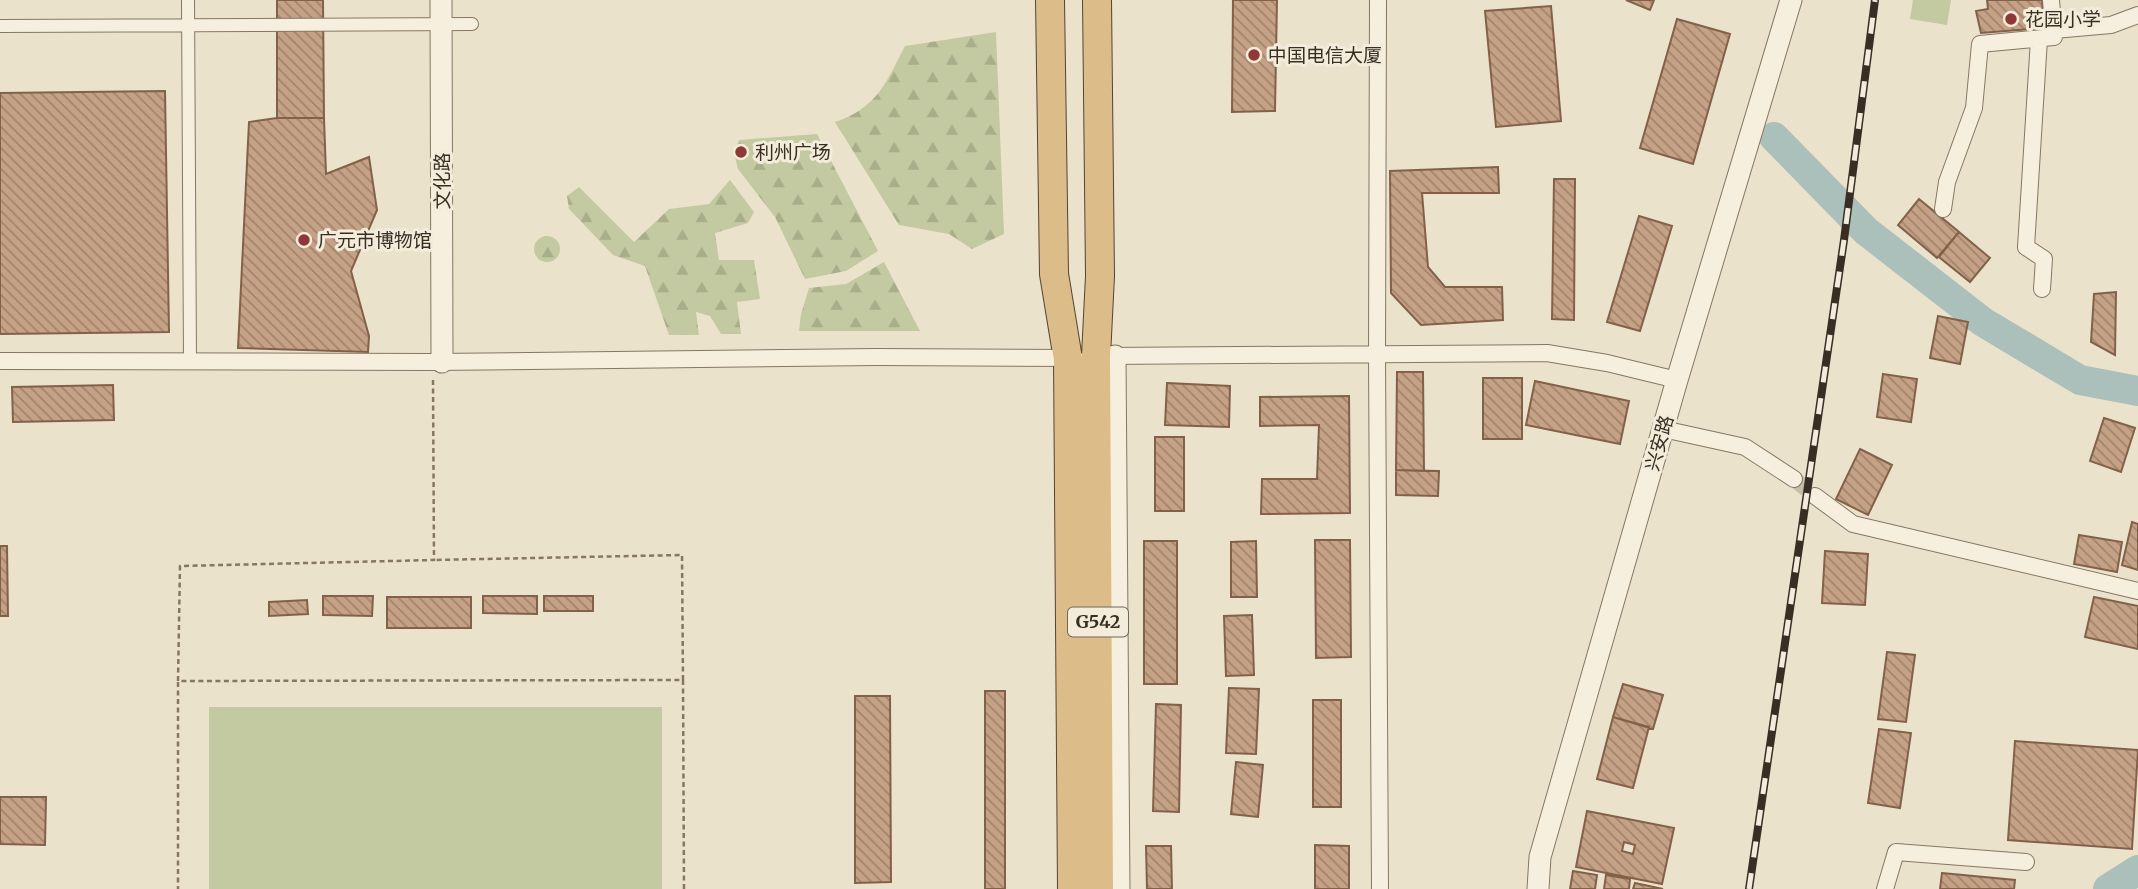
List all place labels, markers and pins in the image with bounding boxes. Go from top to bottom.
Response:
place label: 花园小学 [2025,7,2101,31]
marker: 花园小学 [2003,11,2019,27]
place label: 中国电信大厦 [1268,43,1382,67]
marker: 中国电信大厦 [1246,47,1262,63]
place label: 利州广场 [755,140,831,164]
marker: 利州广场 [733,144,749,160]
place label: 广元市博物馆 [318,228,432,252]
marker: 广元市博物馆 [296,232,312,248]

